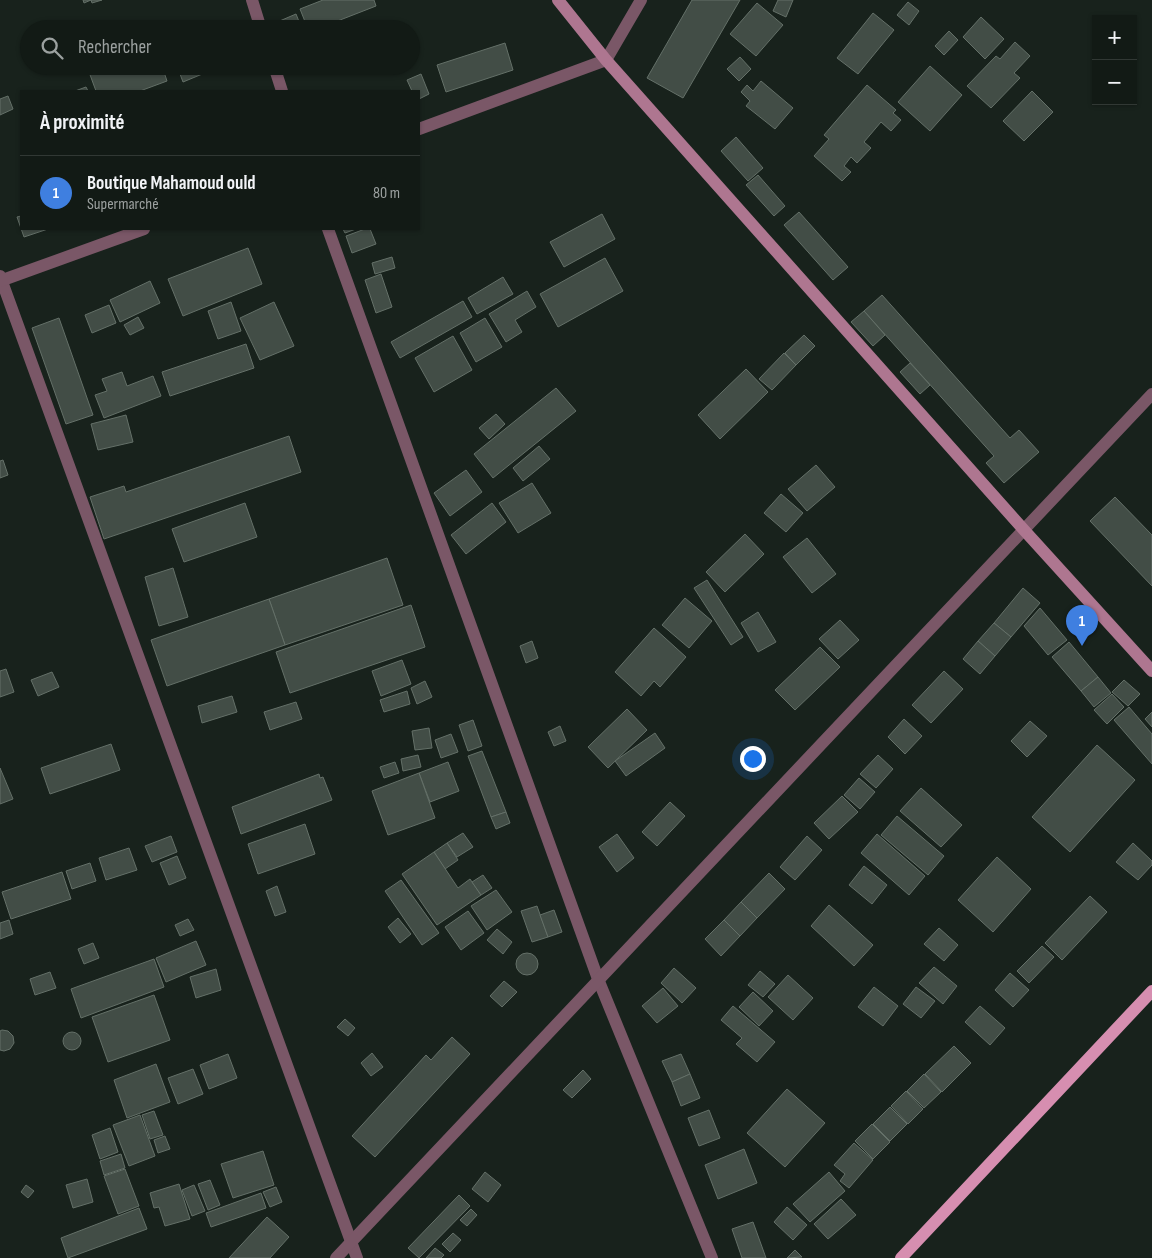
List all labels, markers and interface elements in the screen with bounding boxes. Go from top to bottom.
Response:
map controls [1092,15,1137,105]
button: + [1092,15,1137,60]
search box [20,20,420,75]
icon: search [38,34,66,62]
text: Rechercher [78,36,152,59]
button: − [1092,60,1137,105]
text: À proximité [40,110,125,135]
text: Boutique Mahamoud ould [87,172,256,195]
text: 1 [53,184,59,203]
text: 80 m [373,184,400,203]
text: Supermarché [87,195,159,214]
pin: 1 [1066,605,1098,646]
your location [740,746,766,772]

